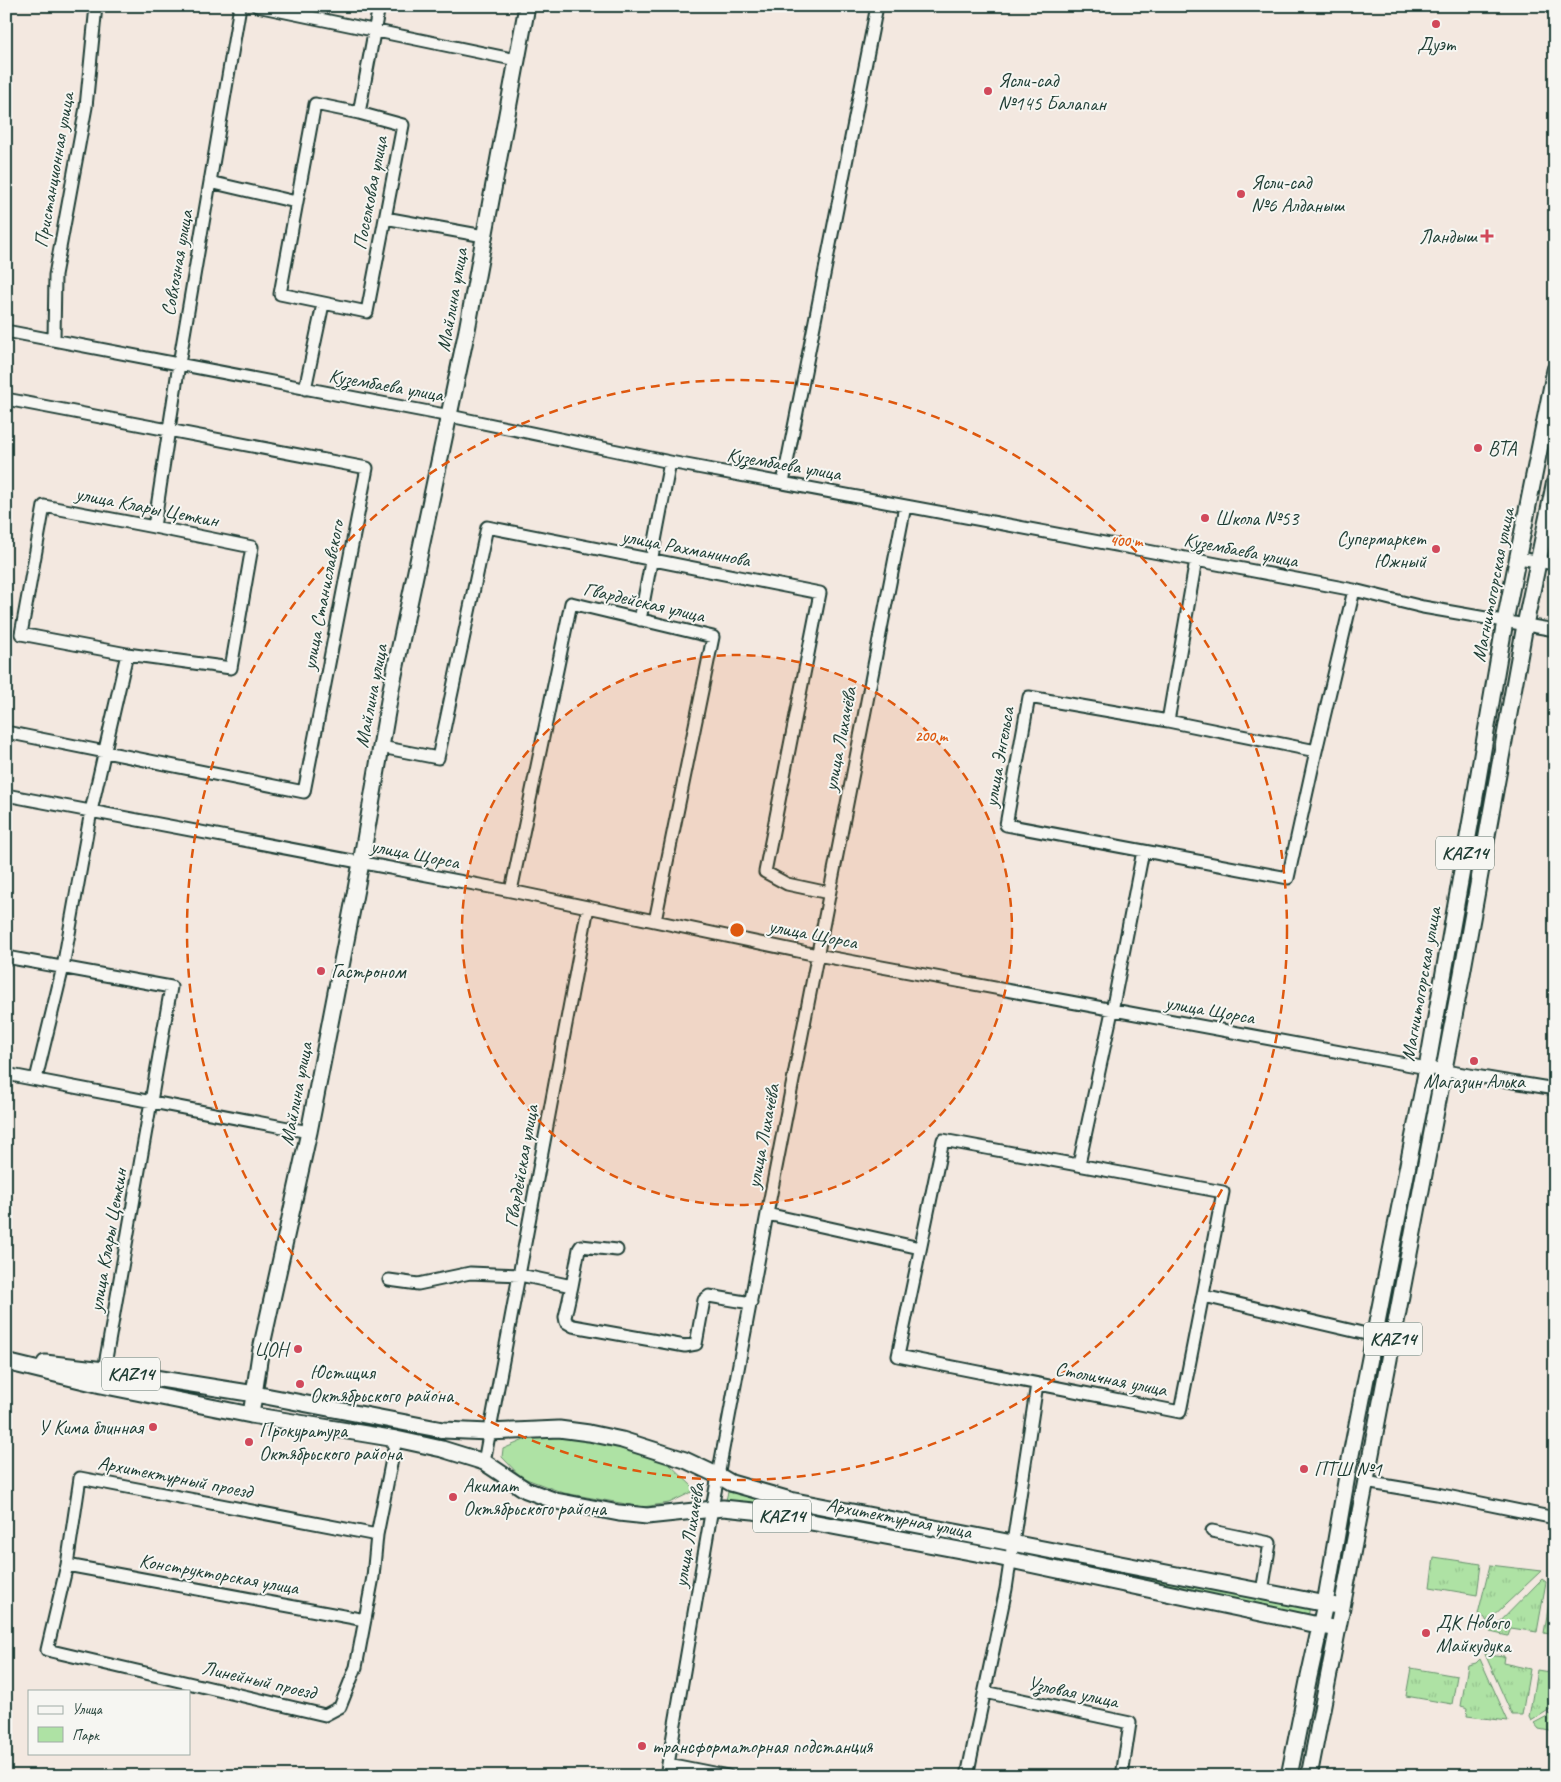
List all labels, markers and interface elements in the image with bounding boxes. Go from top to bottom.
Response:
marker: Дуэт [1430,18,1442,30]
place label: Дуэт [1417,32,1457,57]
place label: Ясли-сад №145 Балапан [998,68,1107,116]
marker: Ясли-сад №145 Балапан [982,85,994,97]
street label: Пристанционная улица [28,89,80,249]
street label: Поселковая улица [347,132,394,252]
place label: Ясли-сад №6 Алданыш [1251,170,1345,218]
marker: Ясли-сад №6 Алданыш [1235,188,1247,200]
street label: Совхозная улица [155,207,199,318]
place label: Ландыш [1419,224,1478,249]
marker: Ландыш [1481,230,1493,242]
street label: Майлина улица [431,244,474,354]
street label: Кузембаева улица [327,363,447,409]
place label: BTA [1488,436,1517,461]
street label: Кузембаева улица [725,442,845,488]
marker: BTA [1472,442,1484,454]
street label: улица Клары Цеткин [73,481,222,533]
street label: Магнитогорская улица [1466,504,1520,664]
place label: Школа №53 [1215,506,1300,531]
marker: Школа №53 [1199,512,1211,524]
street label: улица Станиславского [296,516,350,673]
street label: улица Рахманинова [619,523,754,573]
place label: Супермаркет Южный [1337,526,1428,574]
street label: Кузембаева улица [1182,527,1302,575]
text: 400 m [1110,532,1144,551]
marker: Супермаркет Южный [1430,543,1442,555]
street label: Гвардейская улица [581,576,709,629]
street label: Майлина улица [349,640,394,750]
street label: улица Лихачёва [817,684,863,794]
street label: улица Энгельса [978,703,1020,810]
text: 200 m [915,727,949,746]
street label: улица Щорса [368,833,463,875]
road number: KAZ14 [1436,836,1494,870]
street label: Магнитогорская улица [1395,903,1447,1063]
street label: улица Щорса [766,913,861,955]
centre of rings [728,921,746,939]
place label: Гастроном [331,959,407,984]
marker: Гастроном [315,965,327,977]
street label: улица Щорса [1163,990,1258,1030]
street label: Майлина улица [274,1038,319,1148]
marker: Магазин Алька [1468,1055,1480,1067]
place label: Магазин Алька [1423,1069,1526,1094]
street label: улица Лихачёва [740,1081,786,1191]
street label: Гвардейская улица [498,1101,544,1229]
street label: улица Клары Цеткин [83,1165,133,1314]
road number: KAZ14 [1364,1322,1422,1356]
place label: ЦОН [254,1337,291,1362]
marker: ЦОН [292,1343,304,1355]
street label: Столичная улица [1053,1356,1170,1402]
road number: KAZ14 [102,1358,160,1390]
place label: Юстиция Октябрьского района [310,1360,455,1408]
marker: Юстиция Октябрьского района [294,1378,306,1390]
place label: У Кима блинная [38,1415,145,1440]
place label: Прокуратура Октябрьского района [259,1418,404,1466]
marker: У Кима блинная [147,1421,159,1433]
marker: Прокуратура Октябрьского района [243,1436,255,1448]
street label: Архитектурный проезд [96,1450,256,1505]
place label: ПТШ №1 [1314,1457,1383,1482]
marker: ПТШ №1 [1298,1463,1310,1475]
place label: Акимат Октябрьского района [463,1473,608,1521]
street label: улица Лихачёва [667,1480,711,1590]
marker: Акимат Октябрьского района [447,1491,459,1503]
street label: Архитектурная улица [824,1492,976,1545]
road number: KAZ14 [753,1500,811,1532]
street label: Конструкторская улица [138,1548,302,1601]
place label: ДК Нового Майкудука [1436,1610,1512,1658]
marker: ДК Нового Майкудука [1420,1627,1432,1639]
street label: Линейный проезд [200,1655,320,1706]
street label: Узловая улица [1025,1670,1122,1715]
legend [28,1690,190,1754]
text: Улица [72,1700,103,1719]
text: Парк [72,1726,100,1745]
place label: трансформаторная подстанция [652,1734,873,1759]
marker: трансформаторная подстанция [636,1740,648,1752]

